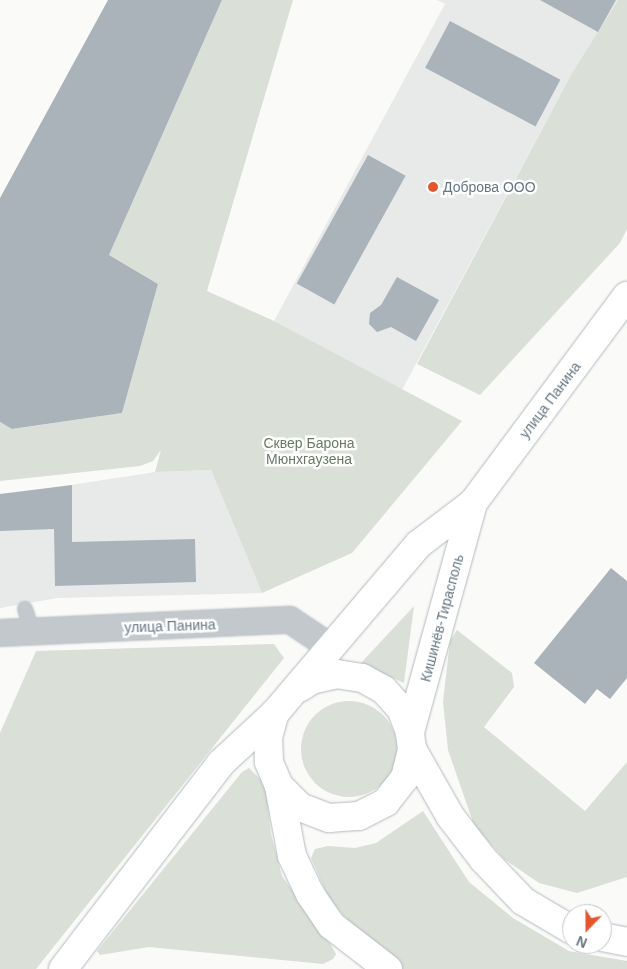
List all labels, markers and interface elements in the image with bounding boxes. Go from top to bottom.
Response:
place label: Доброва ООО [443,179,536,195]
marker: Доброва ООО [427,181,439,193]
street label: улица Панина [516,358,584,442]
park label: Сквер Барона Мюнхгаузена [263,435,355,468]
street label: Кишинёв-Тирасполь [417,552,467,684]
street label: улица Панина [124,616,216,636]
north arrow [562,904,612,954]
text: N [574,933,589,951]

